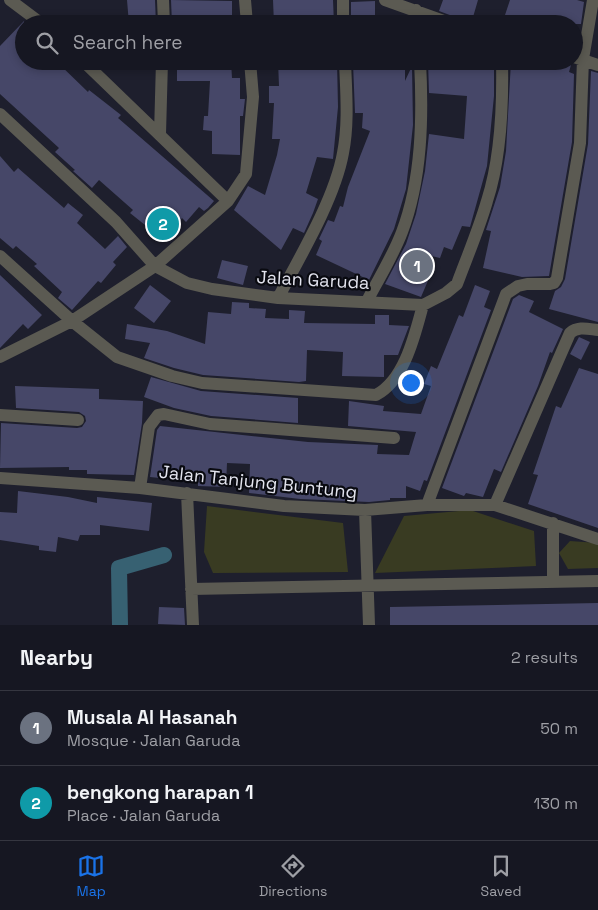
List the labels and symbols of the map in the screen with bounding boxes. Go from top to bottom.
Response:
pin: 2 [147,205,179,243]
pin: 1 [401,247,433,285]
street label: Jalan Garuda [256,265,370,294]
your location [398,370,424,396]
street label: Jalan Tanjung Buntung [158,460,358,503]

